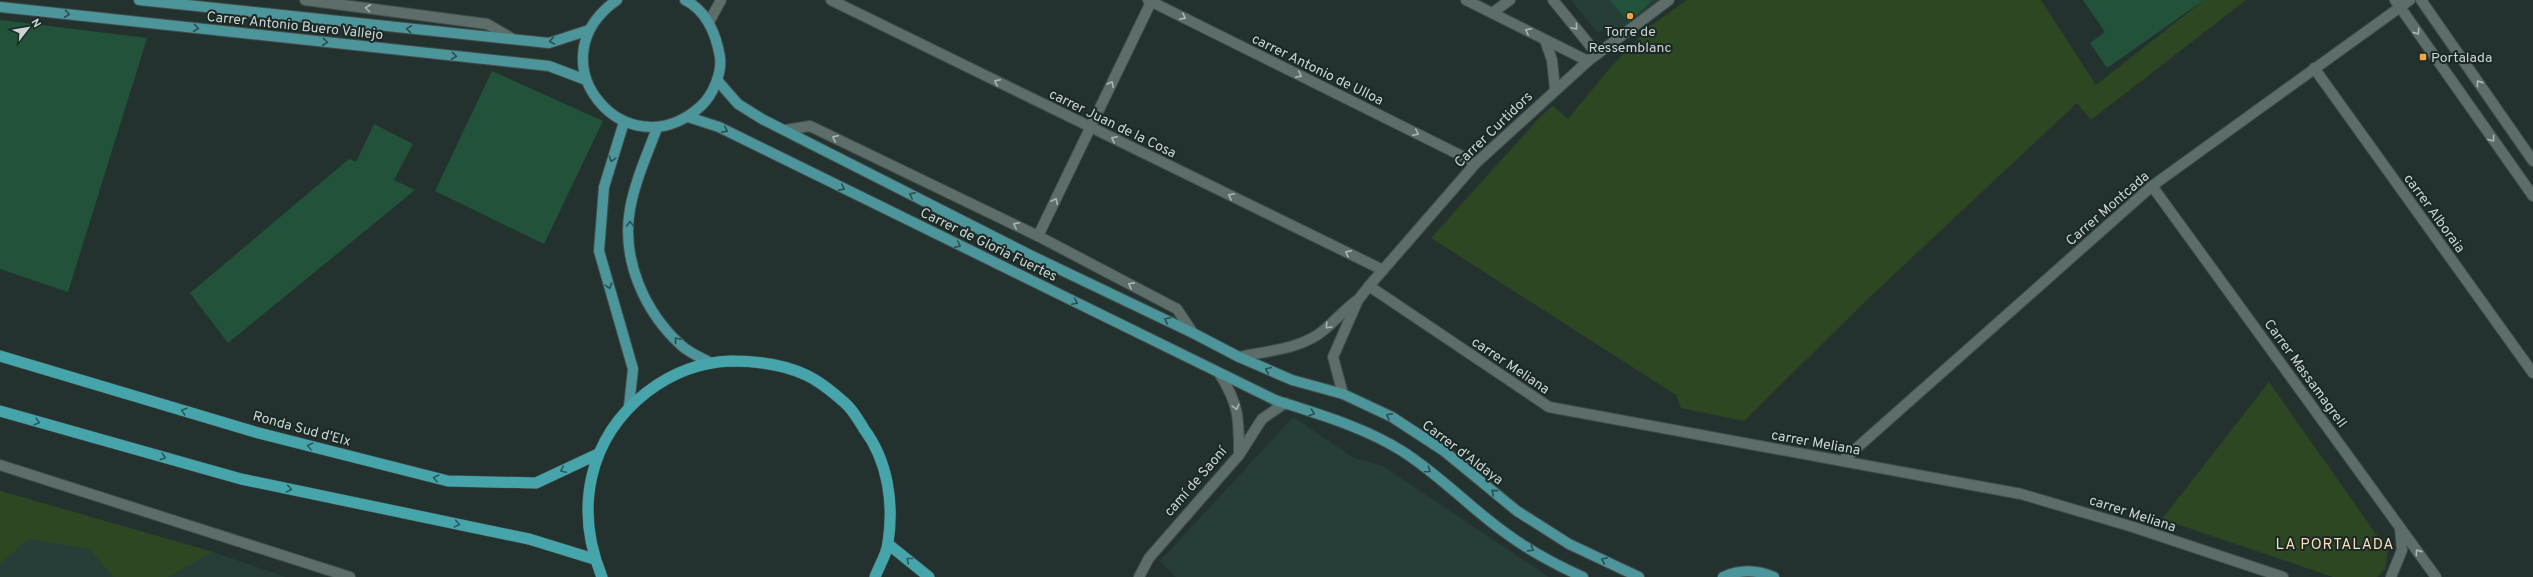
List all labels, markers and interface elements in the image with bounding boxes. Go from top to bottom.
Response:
one-way arrow [364,4,371,13]
north arrow [8,8,48,48]
street label: Carrer Antonio Buero Vallejo [206,9,384,44]
one-way arrow [63,10,70,19]
marker: Torre de Ressemblanc [1625,11,1635,21]
one-way arrow [1179,13,1186,20]
text: N [28,16,44,30]
one-way arrow [1571,22,1578,29]
one-way arrow [193,23,199,32]
place label: Torre de Ressemblanc [1588,24,1672,57]
one-way arrow [406,25,412,34]
one-way arrow [2412,28,2420,35]
one-way arrow [1525,29,1532,36]
street label: carrer Antonio de Ulloa [1249,31,1386,110]
one-way arrow [322,37,328,46]
one-way arrow [548,37,555,45]
place label: Portalada [2431,50,2492,67]
one-way arrow [451,51,457,60]
marker: Portalada [2418,52,2428,62]
one-way arrow [1295,70,1303,78]
one-way arrow [994,79,1001,87]
one-way arrow [1106,80,1114,88]
one-way arrow [2476,80,2484,87]
street label: carrer Juan de la Cosa [1046,86,1179,163]
street label: Carrer Curtidors [1451,88,1537,172]
one-way arrow [721,125,728,133]
one-way arrow [1411,128,1419,136]
one-way arrow [2487,134,2494,141]
one-way arrow [832,135,840,143]
one-way arrow [1110,136,1118,144]
one-way arrow [608,156,617,163]
street label: Carrer Montcada [2063,168,2153,250]
street label: carrer Alboraia [2400,171,2468,257]
one-way arrow [837,183,845,190]
one-way arrow [909,192,917,200]
one-way arrow [1227,193,1235,201]
one-way arrow [1050,197,1057,205]
street label: Carrer de Gloria Fuertes [917,205,1060,286]
one-way arrow [626,221,634,227]
one-way arrow [1012,222,1020,230]
one-way arrow [954,240,962,248]
one-way arrow [1344,250,1352,258]
one-way arrow [1128,282,1135,290]
one-way arrow [604,283,613,290]
one-way arrow [1071,297,1078,305]
street label: Carrer Massamagrell [2260,316,2350,431]
one-way arrow [1164,317,1172,325]
one-way arrow [1326,321,1333,329]
street label: carrer Meliana [1468,334,1552,399]
one-way arrow [675,337,682,344]
one-way arrow [1265,366,1272,374]
one-way arrow [1231,404,1239,411]
one-way arrow [181,407,188,416]
street label: Ronda Sud d'Elx [251,408,353,451]
one-way arrow [1309,408,1316,416]
one-way arrow [1386,413,1393,421]
one-way arrow [34,417,41,426]
street label: Carrer d'Aldaya [1418,417,1506,489]
street label: carrer Meliana [1770,427,1862,460]
one-way arrow [307,442,314,451]
street label: camí de Saoní [1161,443,1232,520]
one-way arrow [159,452,166,461]
one-way arrow [559,465,567,473]
one-way arrow [1424,465,1431,472]
one-way arrow [432,474,439,483]
one-way arrow [285,484,292,492]
one-way arrow [1491,490,1499,497]
street label: carrer Meliana [2087,492,2178,536]
one-way arrow [454,519,460,528]
district label: LA PORTALADA [2276,536,2394,555]
one-way arrow [1527,544,1534,552]
one-way arrow [2416,549,2423,556]
one-way arrow [1601,557,1608,565]
one-way arrow [906,558,913,565]

